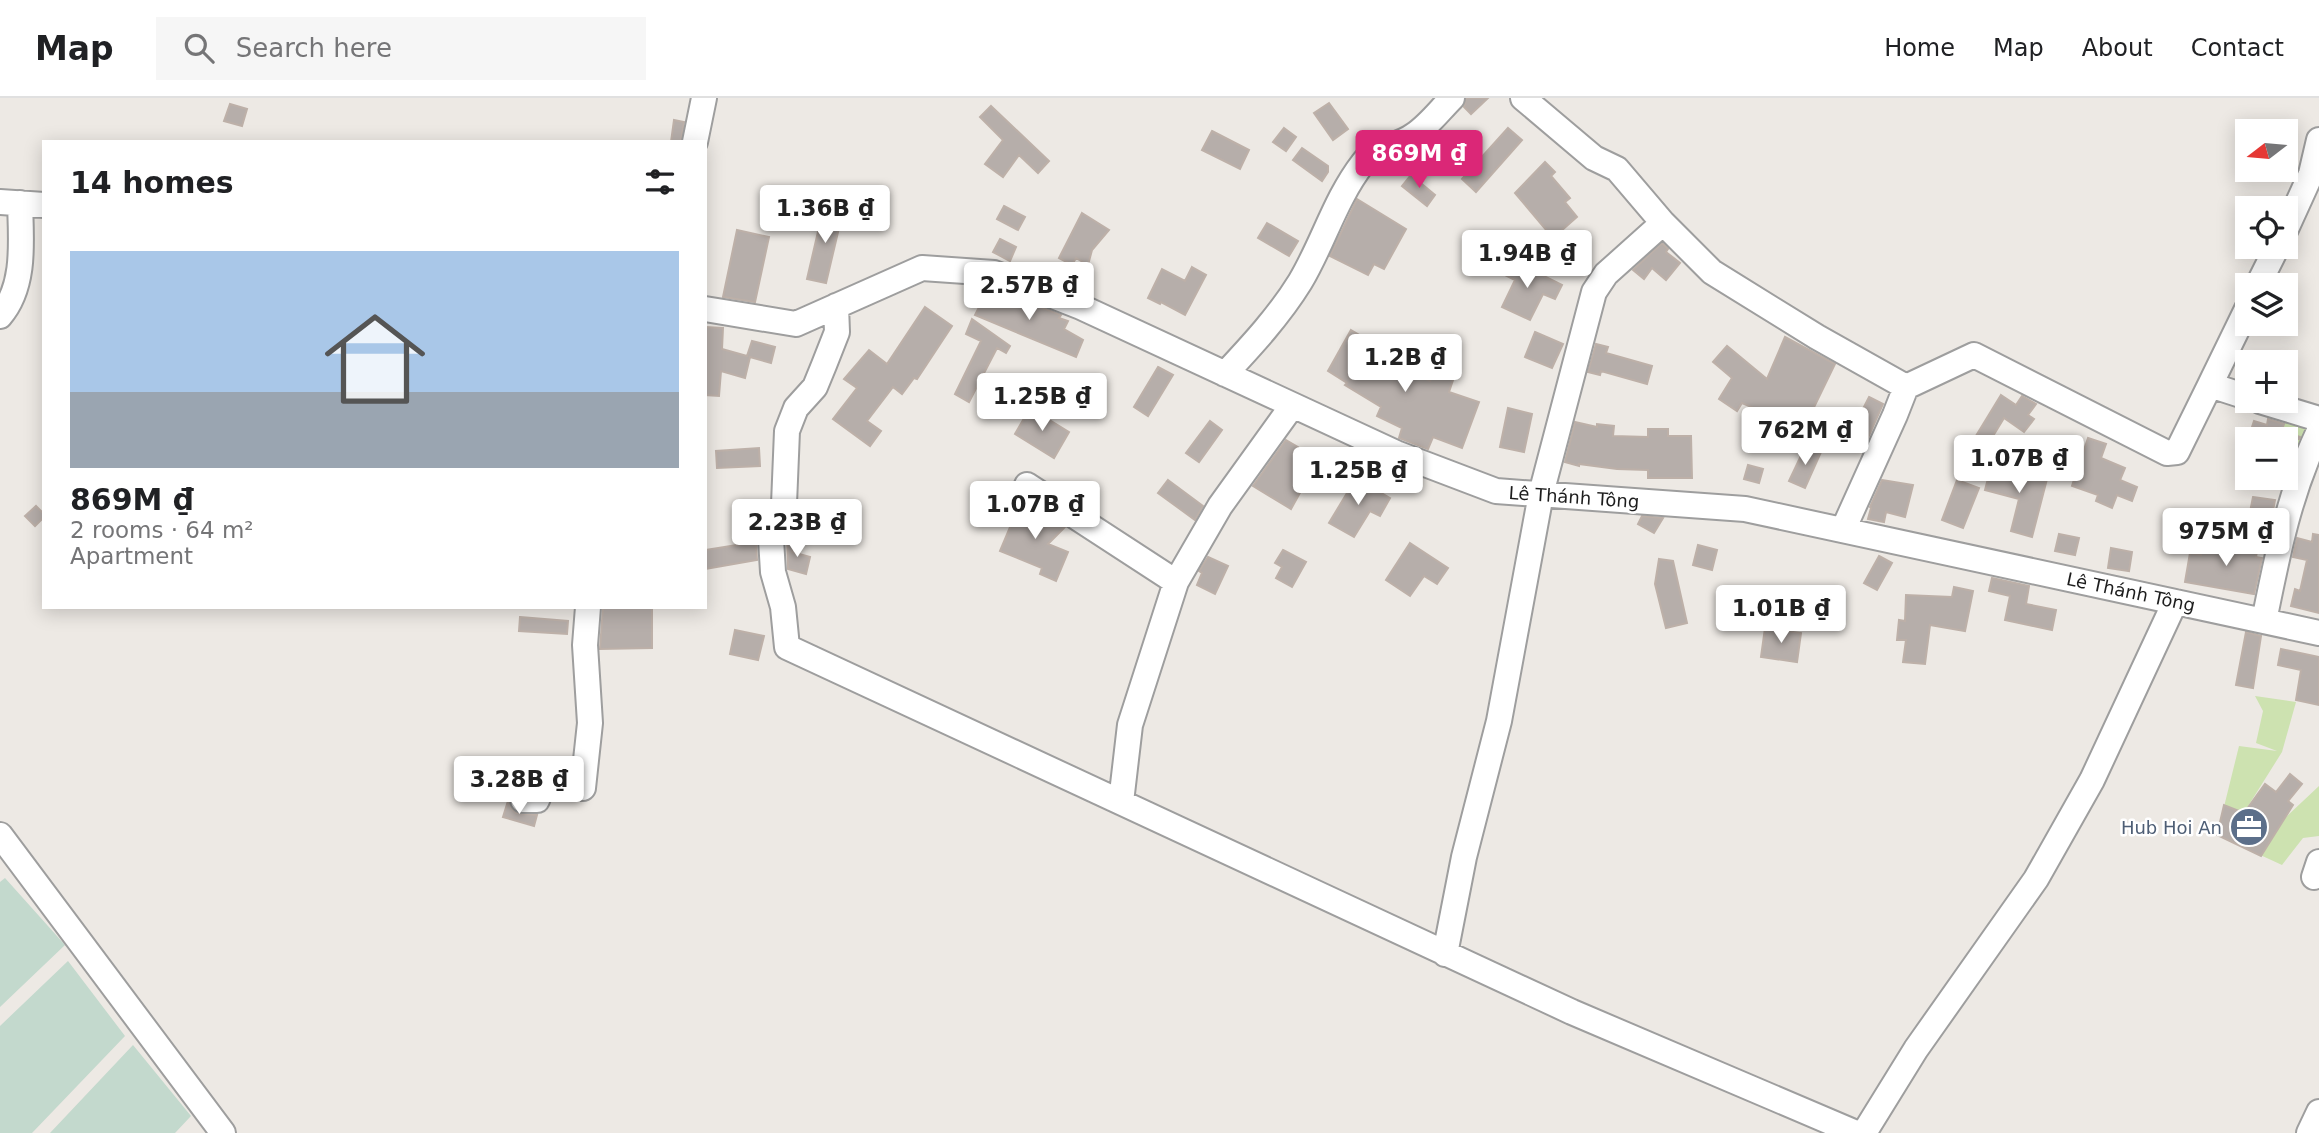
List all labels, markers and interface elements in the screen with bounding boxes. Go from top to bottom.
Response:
search box [156,17,646,80]
text: Map [35,29,114,68]
icon: search [180,29,218,67]
text: Search here [236,33,392,63]
text: Home [1884,34,1955,62]
text: Map [1993,34,2044,62]
text: About [2082,34,2153,62]
text: Contact [2191,34,2284,62]
north arrow [2235,119,2298,182]
map controls [2235,119,2298,490]
pin: 869M ₫ [1362,130,1476,190]
text: 869M ₫ [1372,140,1466,166]
icon: filters [641,163,679,201]
text: 14 homes [70,165,234,200]
pin: 1.36B ₫ [760,186,890,245]
text: 1.36B ₫ [776,195,874,221]
button: locate [2235,196,2298,259]
pin: 1.94B ₫ [1462,230,1592,290]
text: 1.94B ₫ [1478,240,1576,266]
pin: 2.57B ₫ [964,262,1094,322]
text: 2.57B ₫ [980,272,1078,298]
button: layers [2235,273,2298,336]
icon: home [312,296,438,422]
pin: 1.2B ₫ [1348,334,1462,394]
text: 1.2B ₫ [1364,344,1446,370]
button: + [2235,350,2298,413]
pin: 1.25B ₫ [977,374,1107,433]
text: 1.25B ₫ [993,383,1091,409]
pin: 762M ₫ [1748,408,1862,467]
text: 762M ₫ [1758,417,1852,443]
button: − [2235,427,2298,490]
pin: 1.07B ₫ [1954,436,2084,495]
text: 1.07B ₫ [1970,445,2068,471]
pin: 1.25B ₫ [1293,448,1423,507]
text: 1.25B ₫ [1309,457,1407,483]
text: 869M ₫ [70,482,194,517]
pin: 1.07B ₫ [970,482,1100,541]
street label: Lê Thánh Tông [1508,482,1640,512]
text: 1.07B ₫ [986,491,1084,517]
pin: 2.23B ₫ [732,500,862,559]
pin: 975M ₫ [2169,508,2283,568]
text: 2.23B ₫ [748,509,846,535]
text: 2 rooms · 64 m² [70,517,254,543]
text: 975M ₫ [2179,518,2273,544]
text: Apartment [70,543,193,569]
street label: Lê Thánh Tông [2065,568,2197,616]
pin: 1.01B ₫ [1716,586,1846,645]
text: 1.01B ₫ [1732,595,1830,621]
pin: 3.28B ₫ [454,756,584,816]
text: 3.28B ₫ [470,766,568,792]
office icon: Hub Hoi An [2228,806,2270,848]
place label: Hub Hoi An [2121,817,2222,838]

